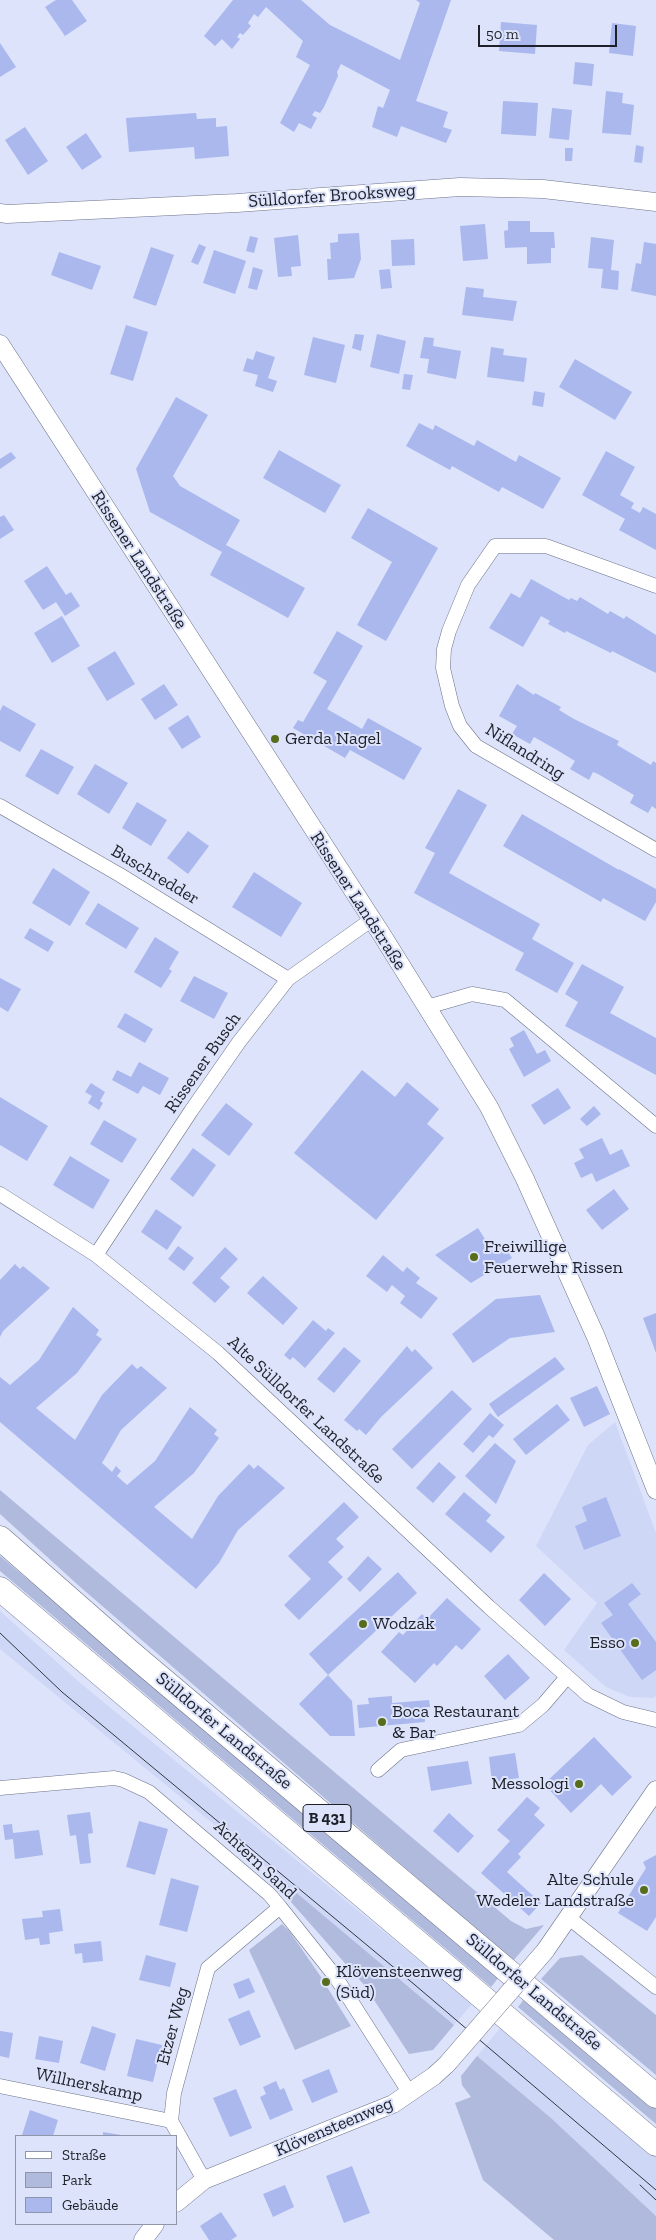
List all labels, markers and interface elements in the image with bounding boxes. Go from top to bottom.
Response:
scale bar [481,15,620,47]
text: 50 m [486,25,519,43]
street label: Sülldorfer Brooksweg [248,179,416,213]
street label: Rissener Landstraße [86,487,192,633]
street label: Niflandring [481,719,569,785]
place label: Gerda Nagel [285,728,381,750]
marker: Gerda Nagel [269,733,281,745]
street label: Rissener Landstraße [305,828,411,974]
street label: Buschredder [107,840,203,910]
street label: Rissener Busch [160,1008,246,1118]
place label: Freiwillige Feuerwehr Rissen [484,1236,623,1278]
marker: Freiwillige Feuerwehr Rissen [468,1251,480,1263]
street label: Alte Sülldorfer Landstraße [223,1331,389,1489]
place label: Wodzak [373,1613,435,1635]
marker: Wodzak [357,1618,369,1630]
place label: Esso [589,1632,625,1654]
marker: Esso [629,1637,641,1649]
street label: Sülldorfer Landstraße [151,1668,297,1794]
place label: Boca Restaurant & Bar [392,1701,519,1744]
marker: Boca Restaurant & Bar [376,1716,388,1728]
place label: Messologi [491,1773,569,1795]
marker: Messologi [573,1778,585,1790]
road number: B 431 [303,1805,351,1832]
street label: Achtern Sand [209,1816,301,1904]
place label: Alte Schule Wedeler Landstraße [477,1869,634,1912]
marker: Alte Schule Wedeler Landstraße [638,1884,650,1896]
street label: Sülldorfer Landstraße [461,1929,607,2055]
place label: Klövensteenweg (Süd) [336,1961,462,2004]
marker: Klövensteenweg (Süd) [320,1976,332,1988]
street label: Etzer Weg [152,1985,194,2067]
street label: Willnerskamp [34,2063,144,2107]
street label: Klövensteenweg [272,2092,396,2162]
legend [15,2135,178,2225]
text: Straße [62,2146,106,2164]
text: Park [62,2171,92,2189]
text: Gebäude [62,2196,118,2214]

